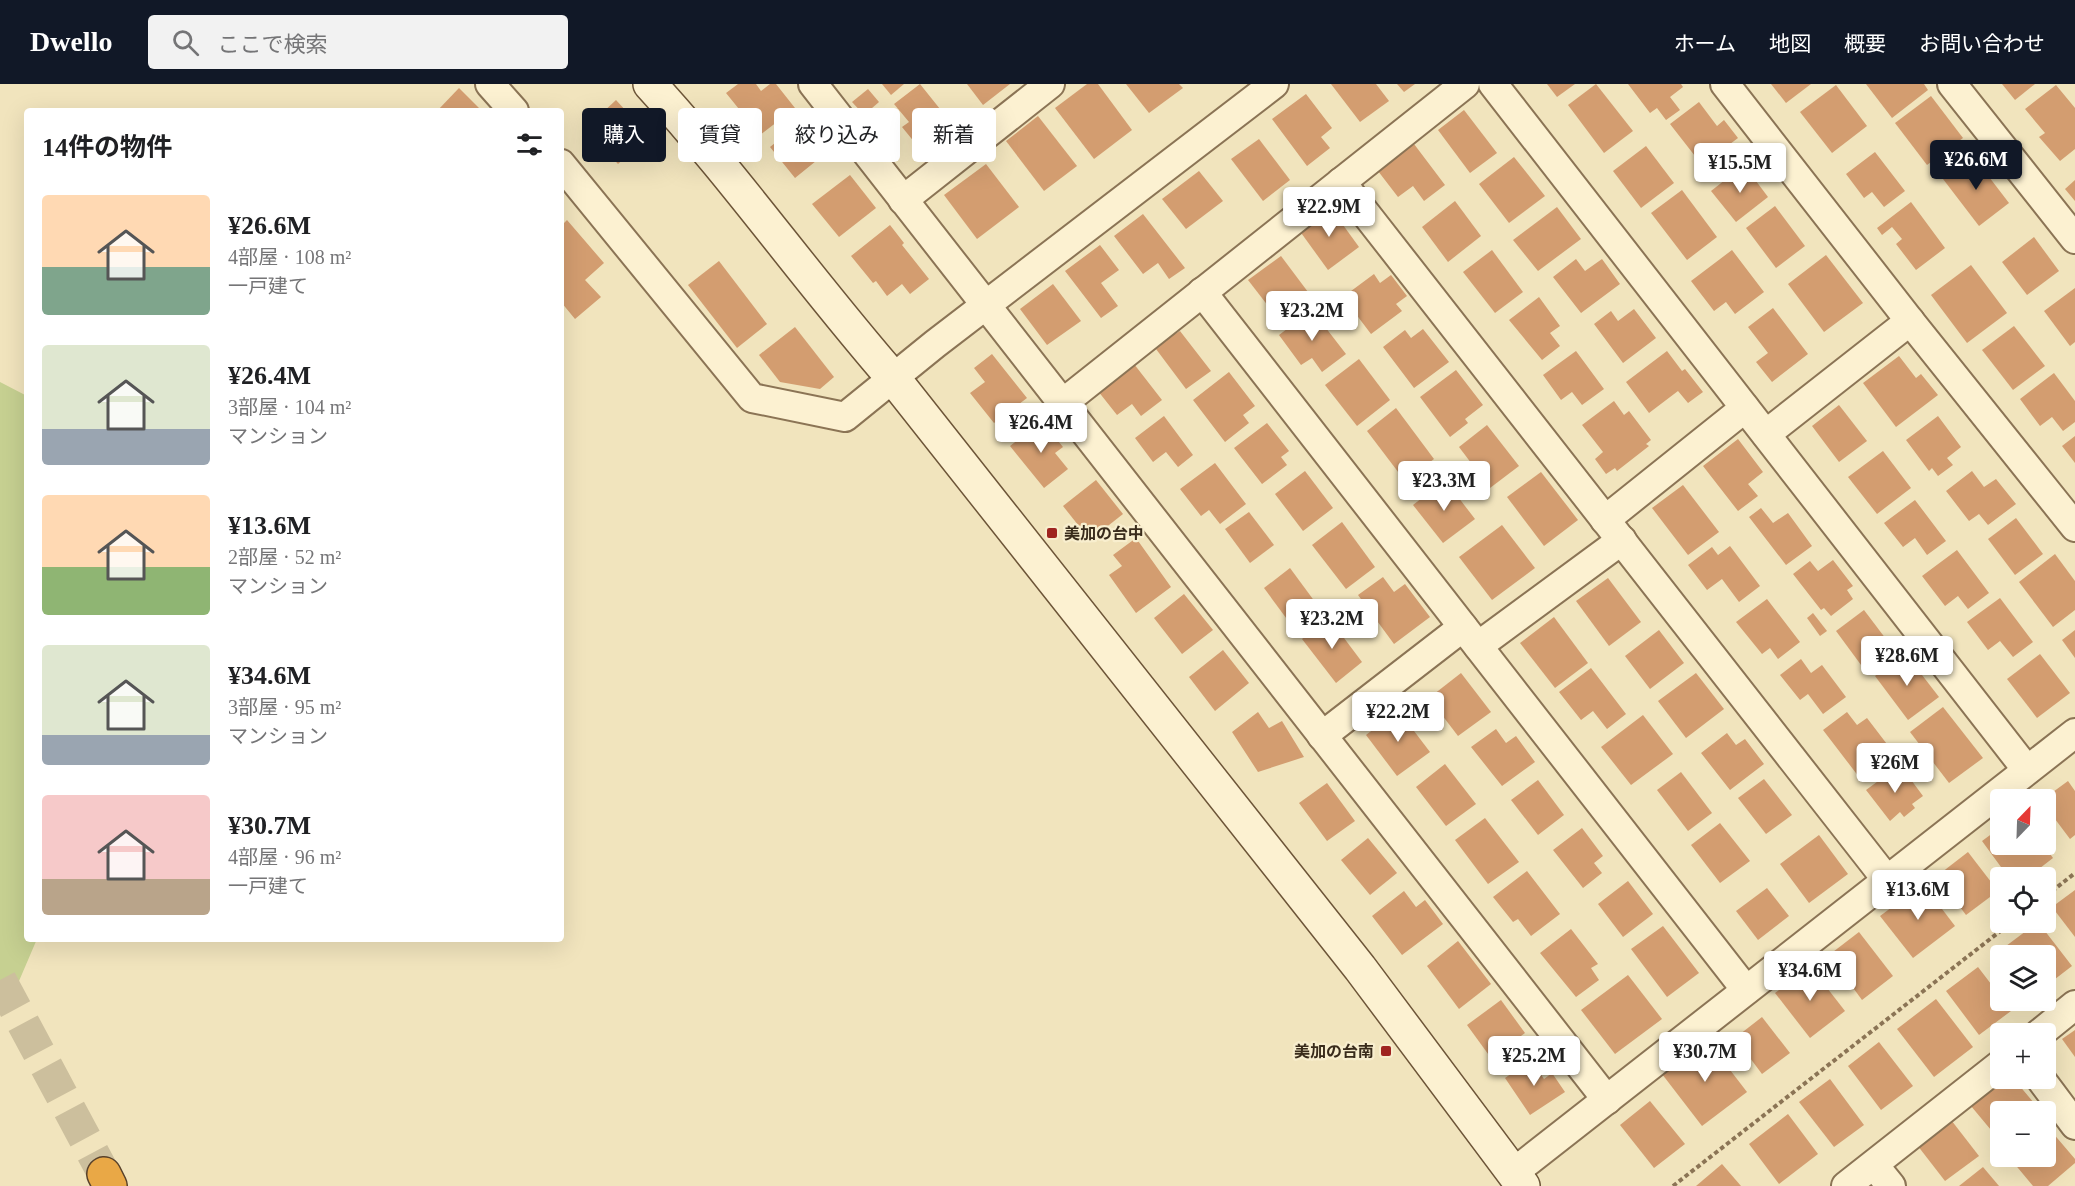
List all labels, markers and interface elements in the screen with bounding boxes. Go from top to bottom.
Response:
search box [148,15,568,69]
text: Dwello [30,26,112,57]
icon: search [169,26,202,59]
text: ここで検索 [217,32,327,57]
text: ホーム [1674,32,1736,56]
text: 地図 [1769,32,1811,56]
text: 概要 [1844,32,1886,56]
text: お問い合わせ [1919,32,2045,56]
chip: 購入 [582,108,666,162]
chip: 賃貸 [678,108,762,162]
chip: 絞り込み [774,108,900,162]
chip: 新着 [912,108,996,162]
icon: filters [513,128,546,161]
text: 14件の物件 [42,133,172,162]
pin: ¥26.6M [1927,140,2025,191]
pin: ¥15.5M [1691,143,1789,194]
text: ¥26.6M [1944,148,2008,170]
text: ¥15.5M [1708,151,1772,173]
pin: ¥22.9M [1280,187,1378,238]
text: ¥22.9M [1297,195,1361,217]
text: ¥26.6M [228,211,311,240]
icon: home [90,219,162,291]
text: 4部屋 · 108 m² [228,246,351,268]
text: 一戸建て [228,275,308,297]
pin: ¥23.2M [1263,291,1361,342]
text: ¥23.2M [1280,299,1344,321]
text: ¥26.4M [228,361,311,390]
icon: home [90,369,162,441]
text: 3部屋 · 104 m² [228,396,351,418]
pin: ¥26.4M [992,403,1090,454]
text: ¥26.4M [1009,411,1073,433]
text: マンション [228,425,328,447]
pin: ¥23.3M [1395,461,1493,512]
text: ¥23.3M [1412,469,1476,491]
text: ¥13.6M [228,511,311,540]
icon: home [90,519,162,591]
place label: 美加の台中 [1064,525,1144,542]
marker: 美加の台中 [1045,526,1059,540]
text: 2部屋 · 52 m² [228,546,341,568]
text: マンション [228,575,328,597]
pin: ¥23.2M [1283,599,1381,650]
text: ¥23.2M [1300,607,1364,629]
pin: ¥28.6M [1858,636,1956,687]
text: ¥28.6M [1875,644,1939,666]
text: ¥34.6M [228,661,311,690]
icon: home [90,669,162,741]
pin: ¥22.2M [1349,692,1447,743]
text: 3部屋 · 95 m² [228,696,341,718]
text: ¥22.2M [1366,700,1430,722]
text: マンション [228,725,328,747]
pin: ¥26M [1859,743,1931,794]
text: ¥26M [1871,751,1919,773]
north arrow [1990,789,2056,855]
map controls [1990,789,2056,1167]
text: ¥30.7M [228,811,311,840]
icon: home [90,819,162,891]
text: 4部屋 · 96 m² [228,846,341,868]
button: locate [1990,867,2056,933]
pin: ¥13.6M [1869,870,1967,921]
text: 一戸建て [228,875,308,897]
text: ¥13.6M [1886,878,1950,900]
button: layers [1990,945,2056,1011]
pin: ¥34.6M [1761,951,1859,1002]
text: ¥34.6M [1778,959,1842,981]
button: + [1990,1023,2056,1089]
pin: ¥30.7M [1656,1032,1754,1083]
pin: ¥25.2M [1485,1036,1583,1087]
text: ¥30.7M [1673,1040,1737,1062]
place label: 美加の台南 [1294,1043,1374,1060]
marker: 美加の台南 [1379,1044,1393,1058]
text: ¥25.2M [1502,1044,1566,1066]
button: − [1990,1101,2056,1167]

